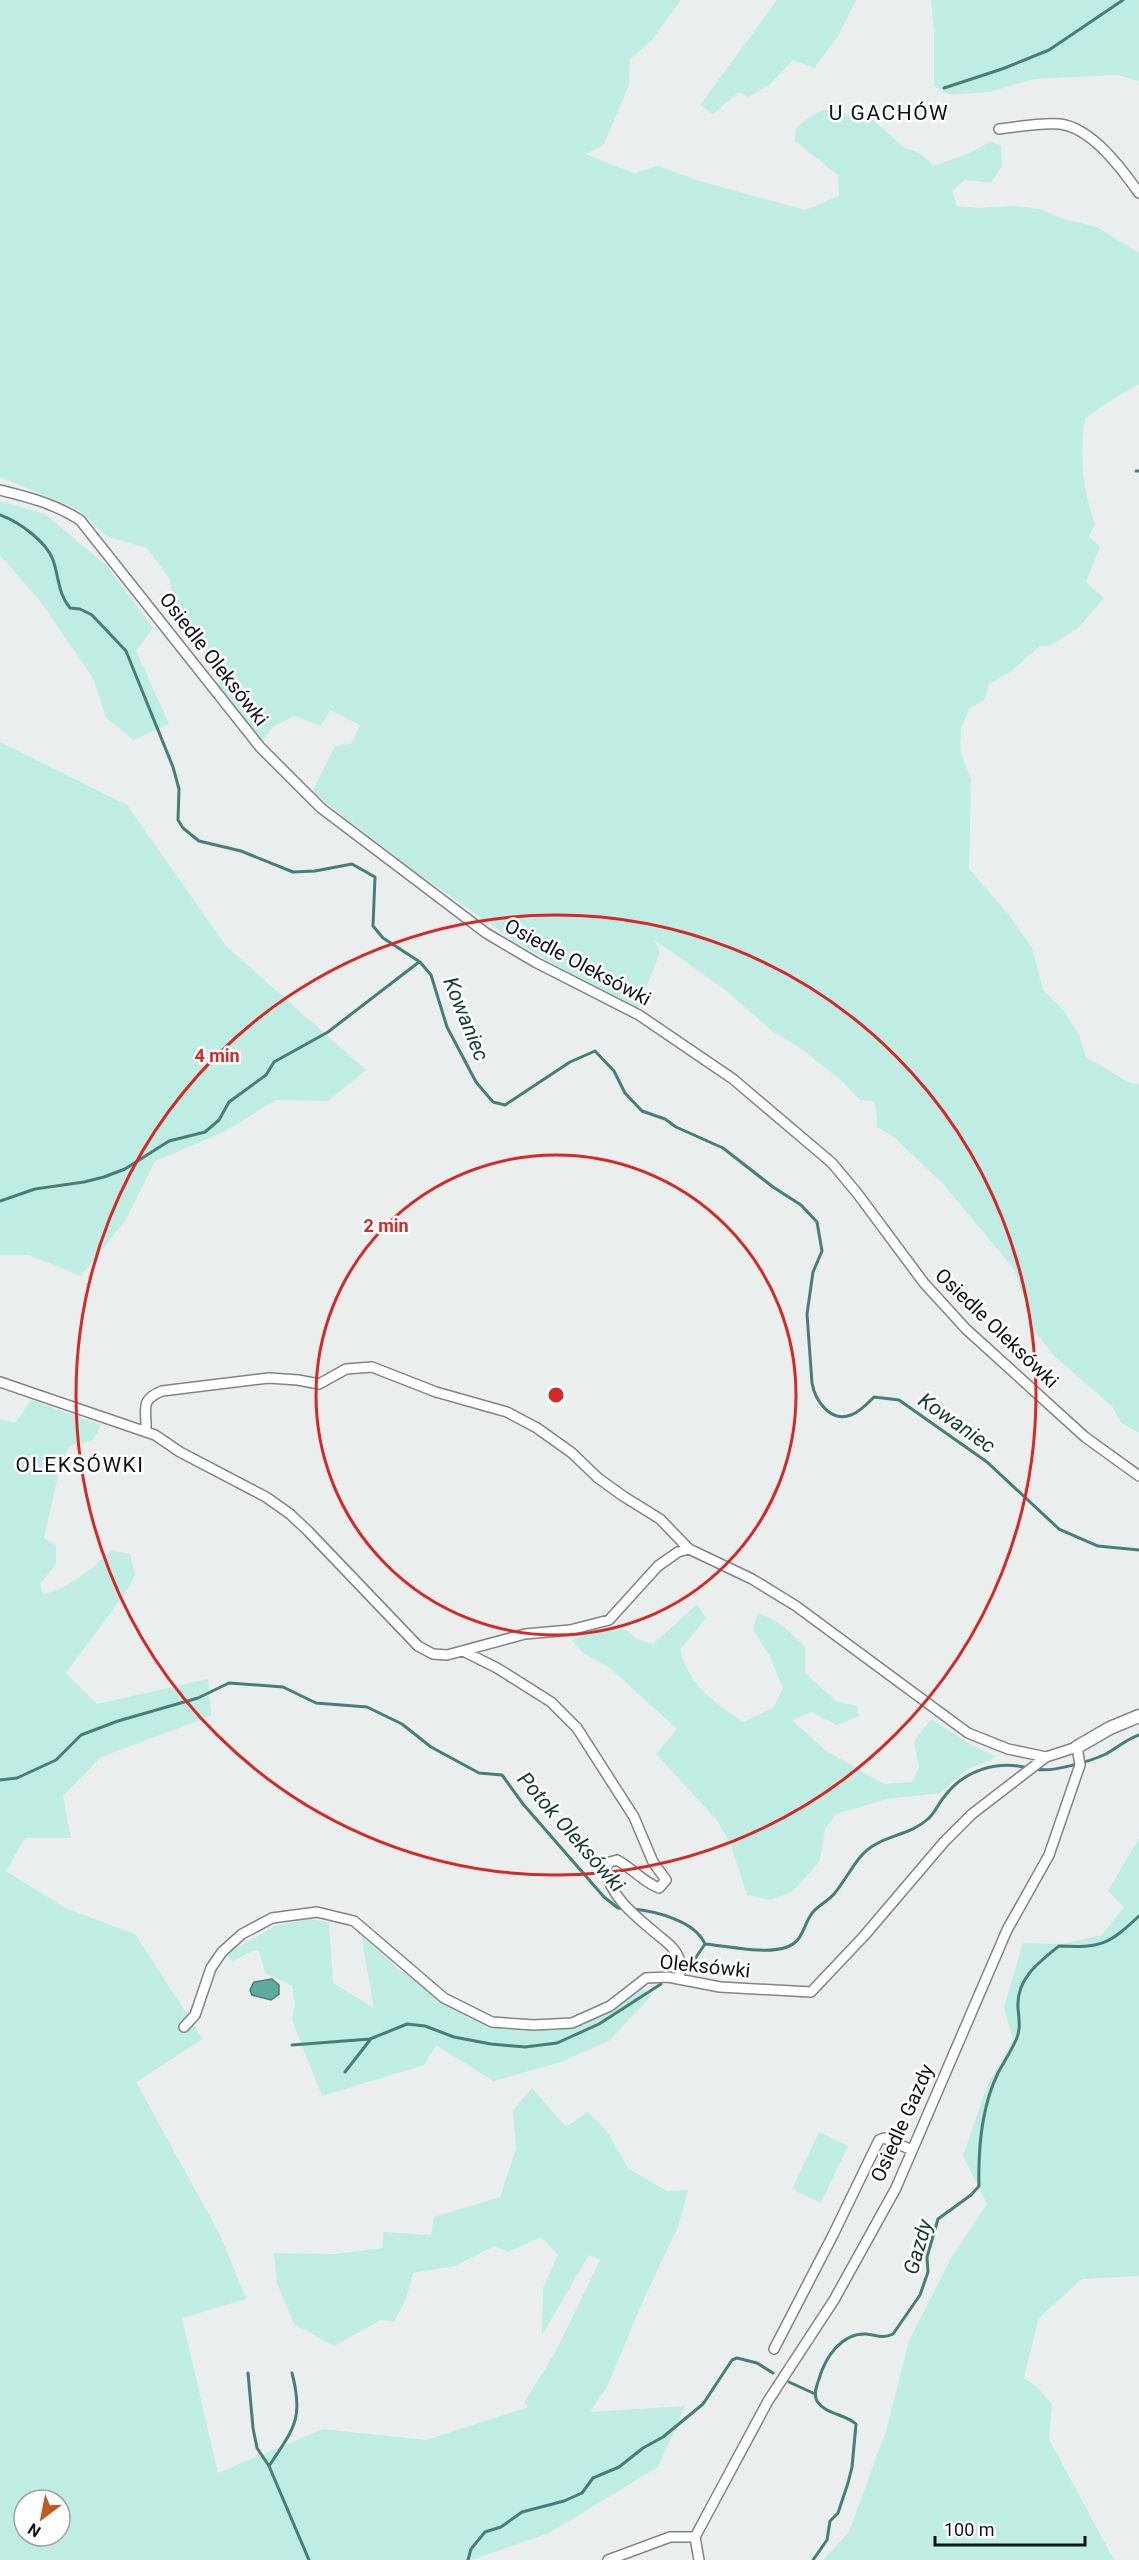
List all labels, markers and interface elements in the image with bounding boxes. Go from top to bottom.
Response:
district label: U GACHÓW [829,101,949,125]
street label: Osiedle Oleksówki [155,588,273,730]
street label: Osiedle Oleksówki [501,913,655,1011]
water label: Kowaniec [438,974,494,1065]
text: 4 min [194,1045,240,1066]
text: 2 min [363,1215,409,1236]
street label: Osiedle Oleksówki [930,1263,1064,1393]
centre of rings [546,1385,566,1405]
water label: Kowaniec [914,1388,1000,1458]
district label: OLEKSÓWKI [16,1453,144,1477]
water label: Potok Oleksówki [513,1767,630,1897]
street label: Oleksówki [658,1949,752,1983]
street label: Osiedle Gazdy [865,2060,939,2186]
water label: Gazdy [899,2215,938,2277]
north arrow [12,2488,72,2548]
scale bar [935,2509,1085,2547]
text: N [24,2519,44,2541]
text: 100 m [944,2519,995,2540]

